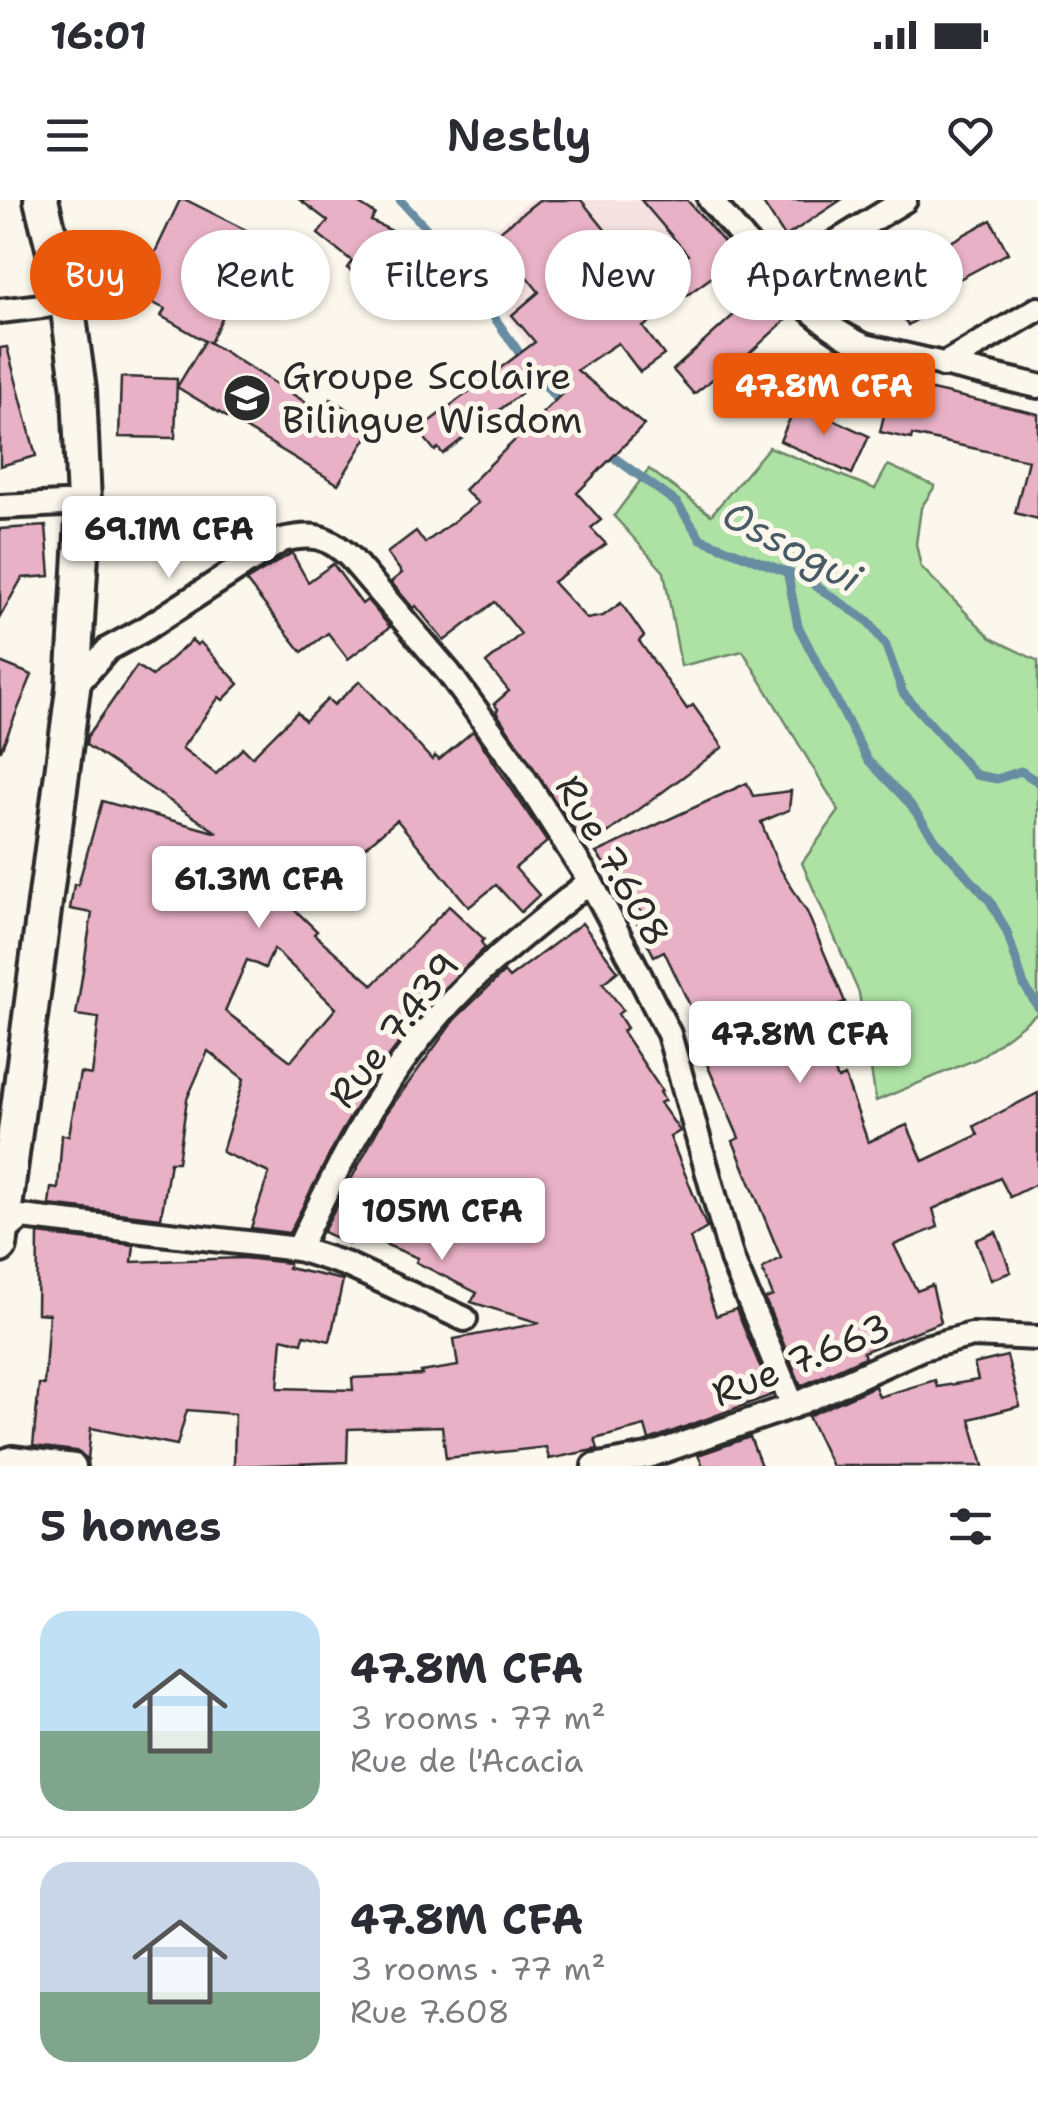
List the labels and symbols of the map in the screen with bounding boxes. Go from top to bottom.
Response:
place label: Groupe Scolaire Bilingue Wisdom [282,350,582,445]
pin: 47.8M CFA [710,353,938,438]
school or university icon: Groupe Scolaire Bilingue Wisdom [221,372,273,424]
water label: Ossogui [713,487,872,605]
pin: 69.1M CFA [55,496,283,581]
street label: Rue 7.608 [544,766,683,956]
pin: 61.3M CFA [145,846,373,931]
street label: Rue 7.439 [317,941,471,1118]
pin: 47.8M CFA [686,1001,914,1086]
pin: 105M CFA [339,1178,545,1263]
street label: Rue 7.663 [704,1301,898,1418]

